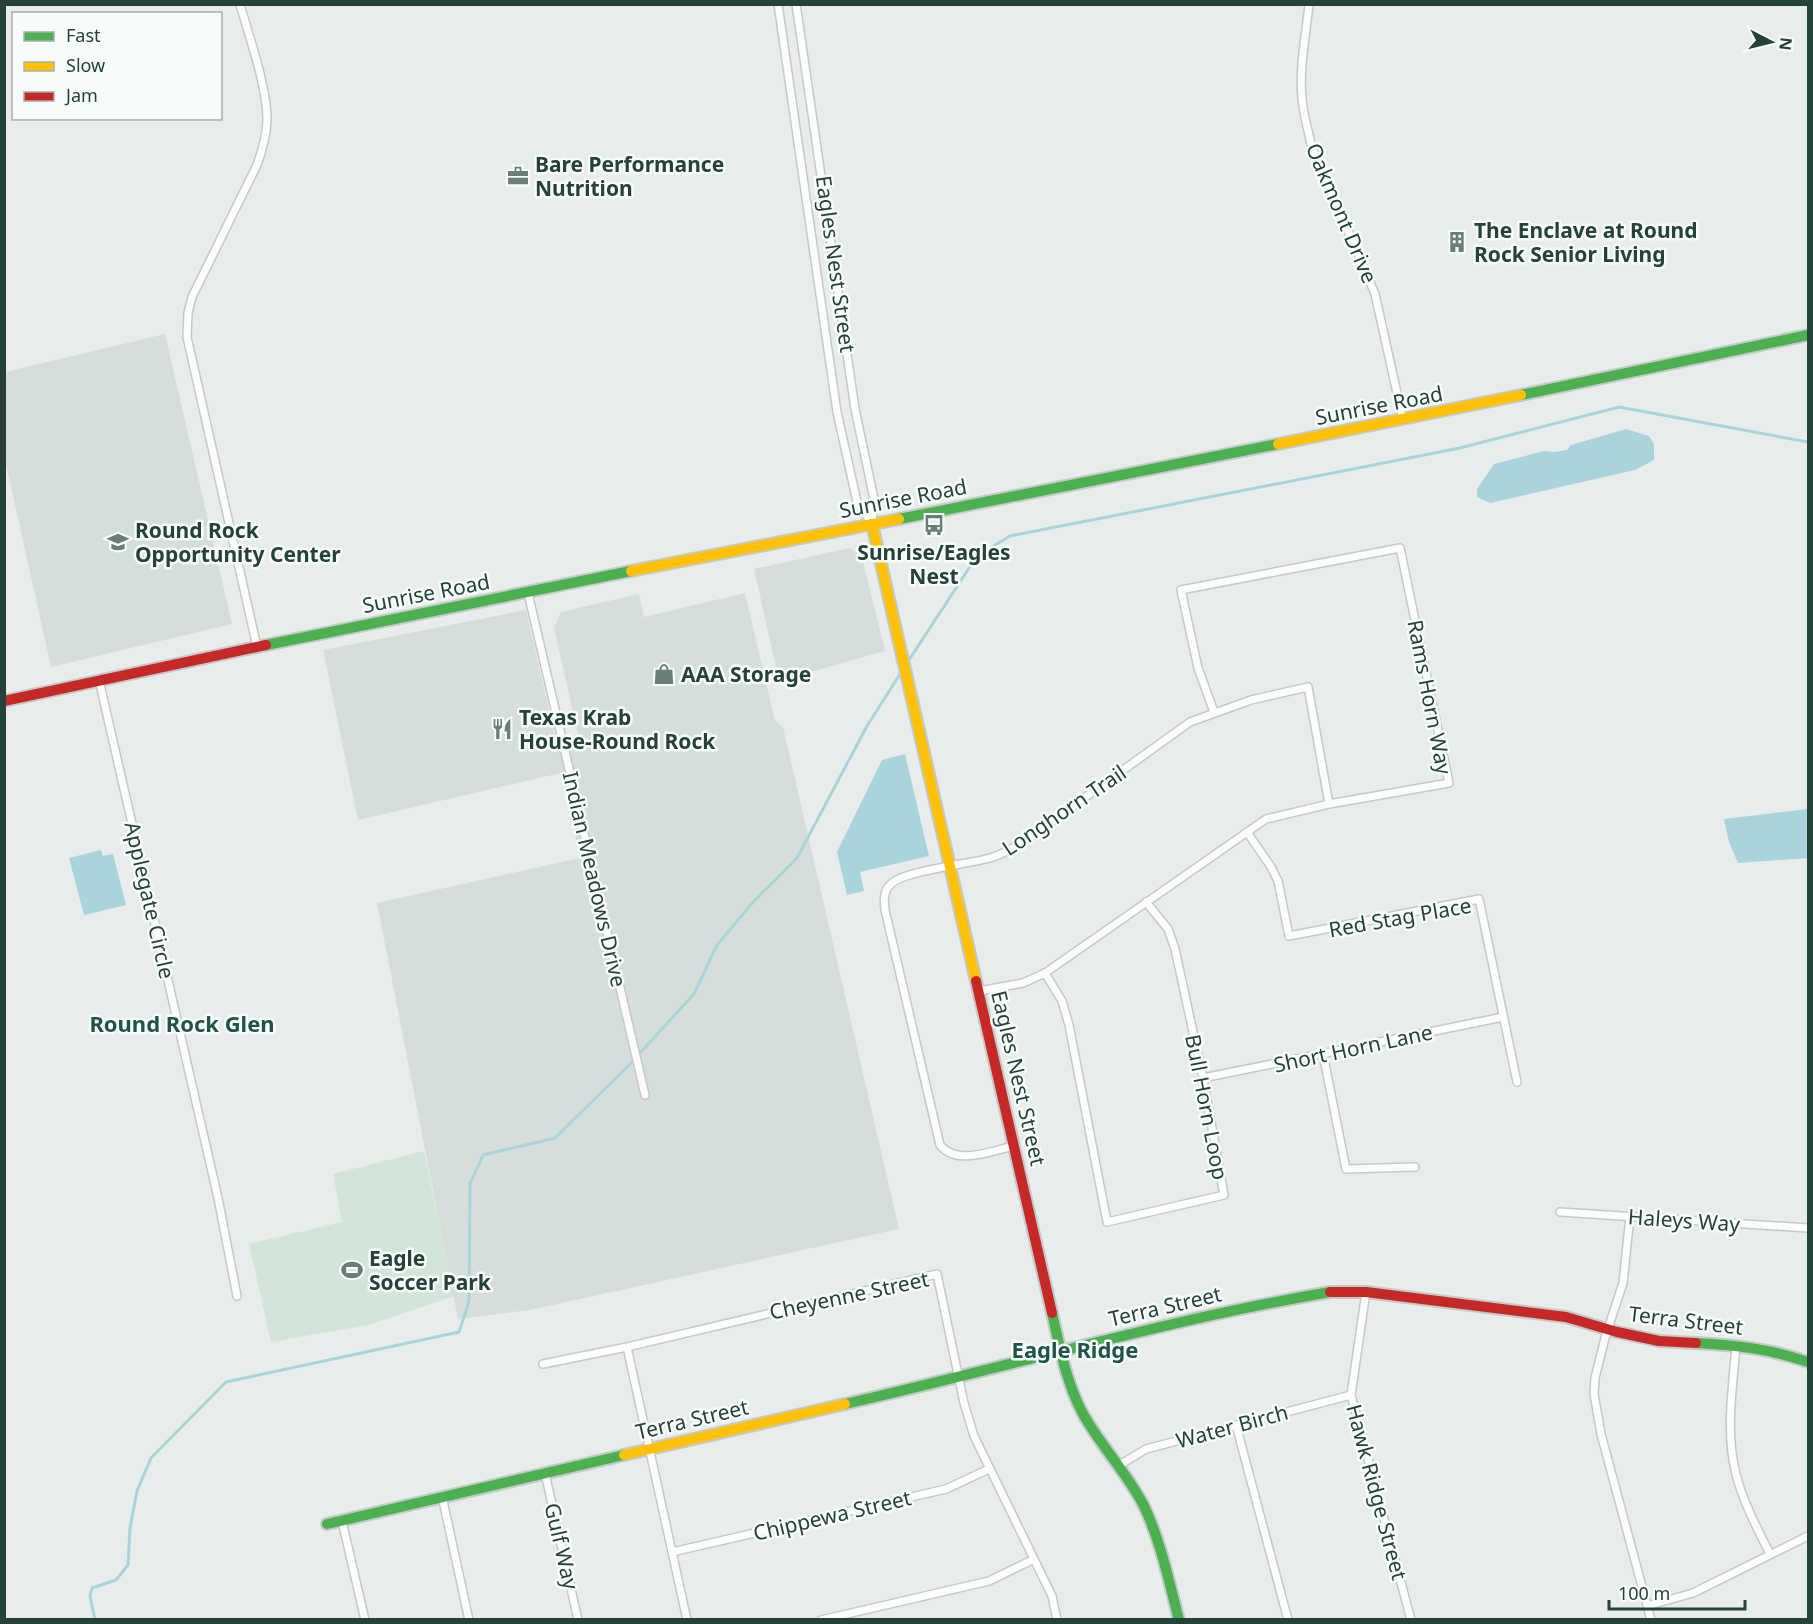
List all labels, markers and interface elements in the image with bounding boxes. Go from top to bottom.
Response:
legend [12,12,222,120]
north arrow [1741,12,1801,72]
text: Fast [66,23,101,47]
text: N [1774,36,1798,52]
text: Slow [66,53,105,77]
text: Jam [64,83,98,107]
street label: Oakmont Drive [1300,139,1384,287]
place label: Bare Performance Nutrition [535,150,724,202]
office icon: Bare Performance Nutrition [506,164,530,188]
street label: Eagles Nest Street [810,174,862,355]
place label: The Enclave at Round Rock Senior Living [1474,216,1697,268]
building icon: The Enclave at Round Rock Senior Living [1445,230,1469,254]
street label: Sunrise Road [1313,379,1445,431]
street label: Sunrise Road [837,472,969,524]
bus stop icon: Sunrise/Eagles Nest [922,513,946,537]
place label: Round Rock Opportunity Center [135,516,341,568]
school or university icon: Round Rock Opportunity Center [106,530,130,554]
place label: Sunrise/Eagles Nest [857,538,1011,590]
street label: Sunrise Road [360,567,492,619]
street label: Rams Horn Way [1401,617,1459,777]
place label: AAA Storage [681,660,811,688]
shop icon: AAA Storage [652,662,676,686]
place label: Texas Krab House-Round Rock [519,703,716,755]
restaurant icon: Texas Krab House-Round Rock [490,717,514,741]
street label: Longhorn Trail [997,758,1131,862]
street label: Indian Meadows Drive [557,768,633,990]
street label: Applegate Circle [118,819,182,981]
street label: Red Stag Place [1326,891,1474,943]
street label: Eagles Nest Street [985,988,1053,1169]
district label: Round Rock Glen [89,1008,275,1038]
street label: Short Horn Lane [1271,1017,1435,1079]
street label: Bull Horn Loop [1179,1032,1235,1182]
street label: Haleys Way [1627,1202,1741,1238]
place label: Eagle Soccer Park [369,1244,492,1296]
sports icon: Eagle Soccer Park [340,1258,364,1282]
street label: Cheyenne Street [767,1264,932,1326]
street label: Terra Street [1106,1279,1225,1333]
street label: Terra Street [1627,1299,1745,1341]
district label: Eagle Ridge [1012,1334,1138,1364]
street label: Terra Street [633,1392,752,1446]
street label: Water Birch [1173,1398,1291,1454]
street label: Hawk Ridge Street [1340,1401,1414,1583]
street label: Chippewa Street [750,1483,914,1547]
street label: Gulf Way [538,1500,586,1592]
scale bar [1609,1573,1746,1611]
text: 100 m [1618,1581,1670,1605]

